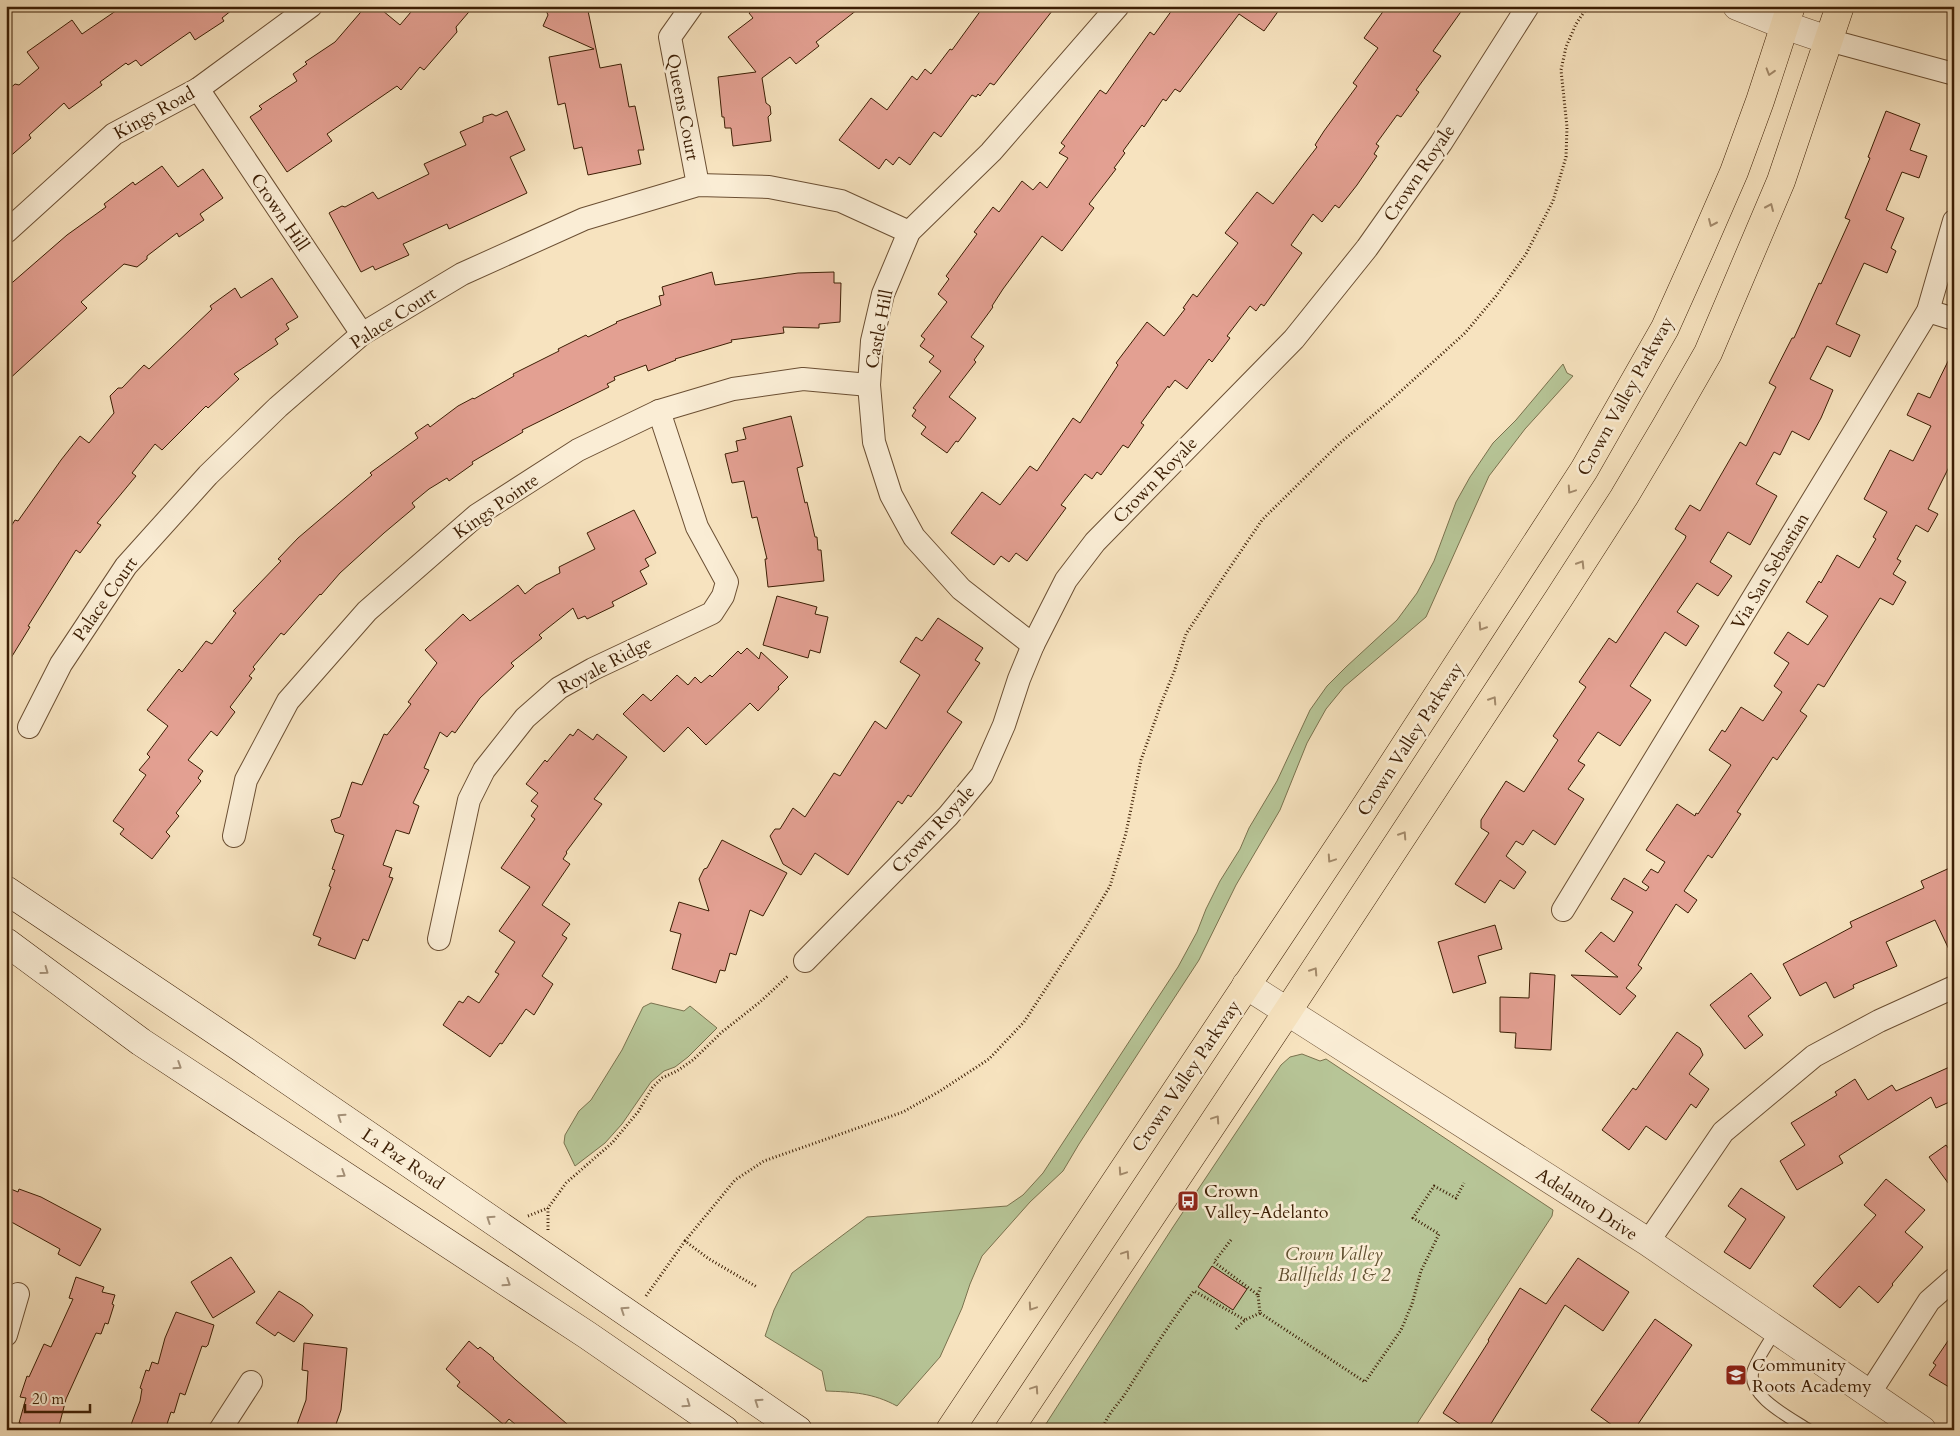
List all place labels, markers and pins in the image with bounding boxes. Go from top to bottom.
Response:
place label: Crown Valley-Adelanto [1204,1179,1329,1225]
bus stop icon: Crown Valley-Adelanto [1176,1189,1200,1213]
place label: Community Roots Academy [1752,1353,1872,1399]
school or university icon: Community Roots Academy [1724,1363,1748,1387]

